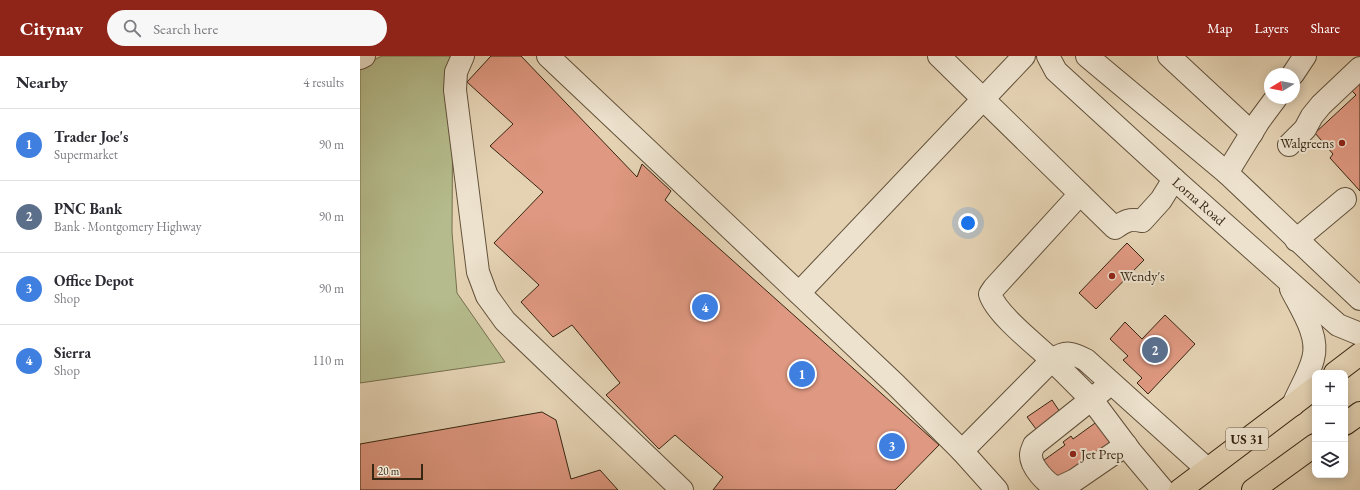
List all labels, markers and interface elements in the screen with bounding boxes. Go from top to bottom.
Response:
search box [107,10,387,46]
text: Citynav [20,16,83,41]
icon: search [121,17,143,39]
text: Search here [153,19,218,38]
text: Map [1207,19,1232,37]
text: Layers [1254,19,1289,37]
text: Share [1311,19,1340,37]
north arrow [1264,68,1300,104]
text: Nearby [16,71,68,93]
text: 4 results [303,74,344,91]
text: Trader Joe's [54,127,129,146]
place label: Walgreens [1280,134,1334,152]
text: 1 [26,136,32,153]
text: 90 m [319,136,344,153]
marker: Walgreens [1337,138,1347,148]
text: Supermarket [54,146,118,163]
street label: Lorna Road [1169,173,1230,230]
text: PNC Bank [54,199,122,218]
text: 2 [26,208,32,225]
text: 90 m [319,208,344,225]
your location [958,213,978,233]
text: Bank · Montgomery Highway [54,218,202,235]
place label: Wendy's [1120,267,1165,285]
text: Office Depot [54,271,134,290]
marker: Wendy's [1107,271,1117,281]
text: 3 [26,280,32,297]
text: 90 m [319,280,344,297]
text: Shop [54,290,80,307]
pin: 4 [692,292,718,322]
pin: 2 [1142,335,1168,365]
text: Sierra [54,343,91,362]
text: 4 [26,352,32,369]
text: 110 m [313,352,344,369]
pin: 1 [789,359,815,389]
text: Shop [54,362,80,379]
map controls [1312,370,1348,478]
button: + [1312,370,1348,406]
button: − [1312,406,1348,442]
road number: US 31 [1226,428,1268,450]
pin: 3 [879,431,905,461]
button: layers [1312,442,1348,478]
place label: Jet Prep [1080,445,1124,463]
marker: Jet Prep [1068,449,1078,459]
scale bar [372,462,423,481]
text: 20 m [378,464,399,478]

